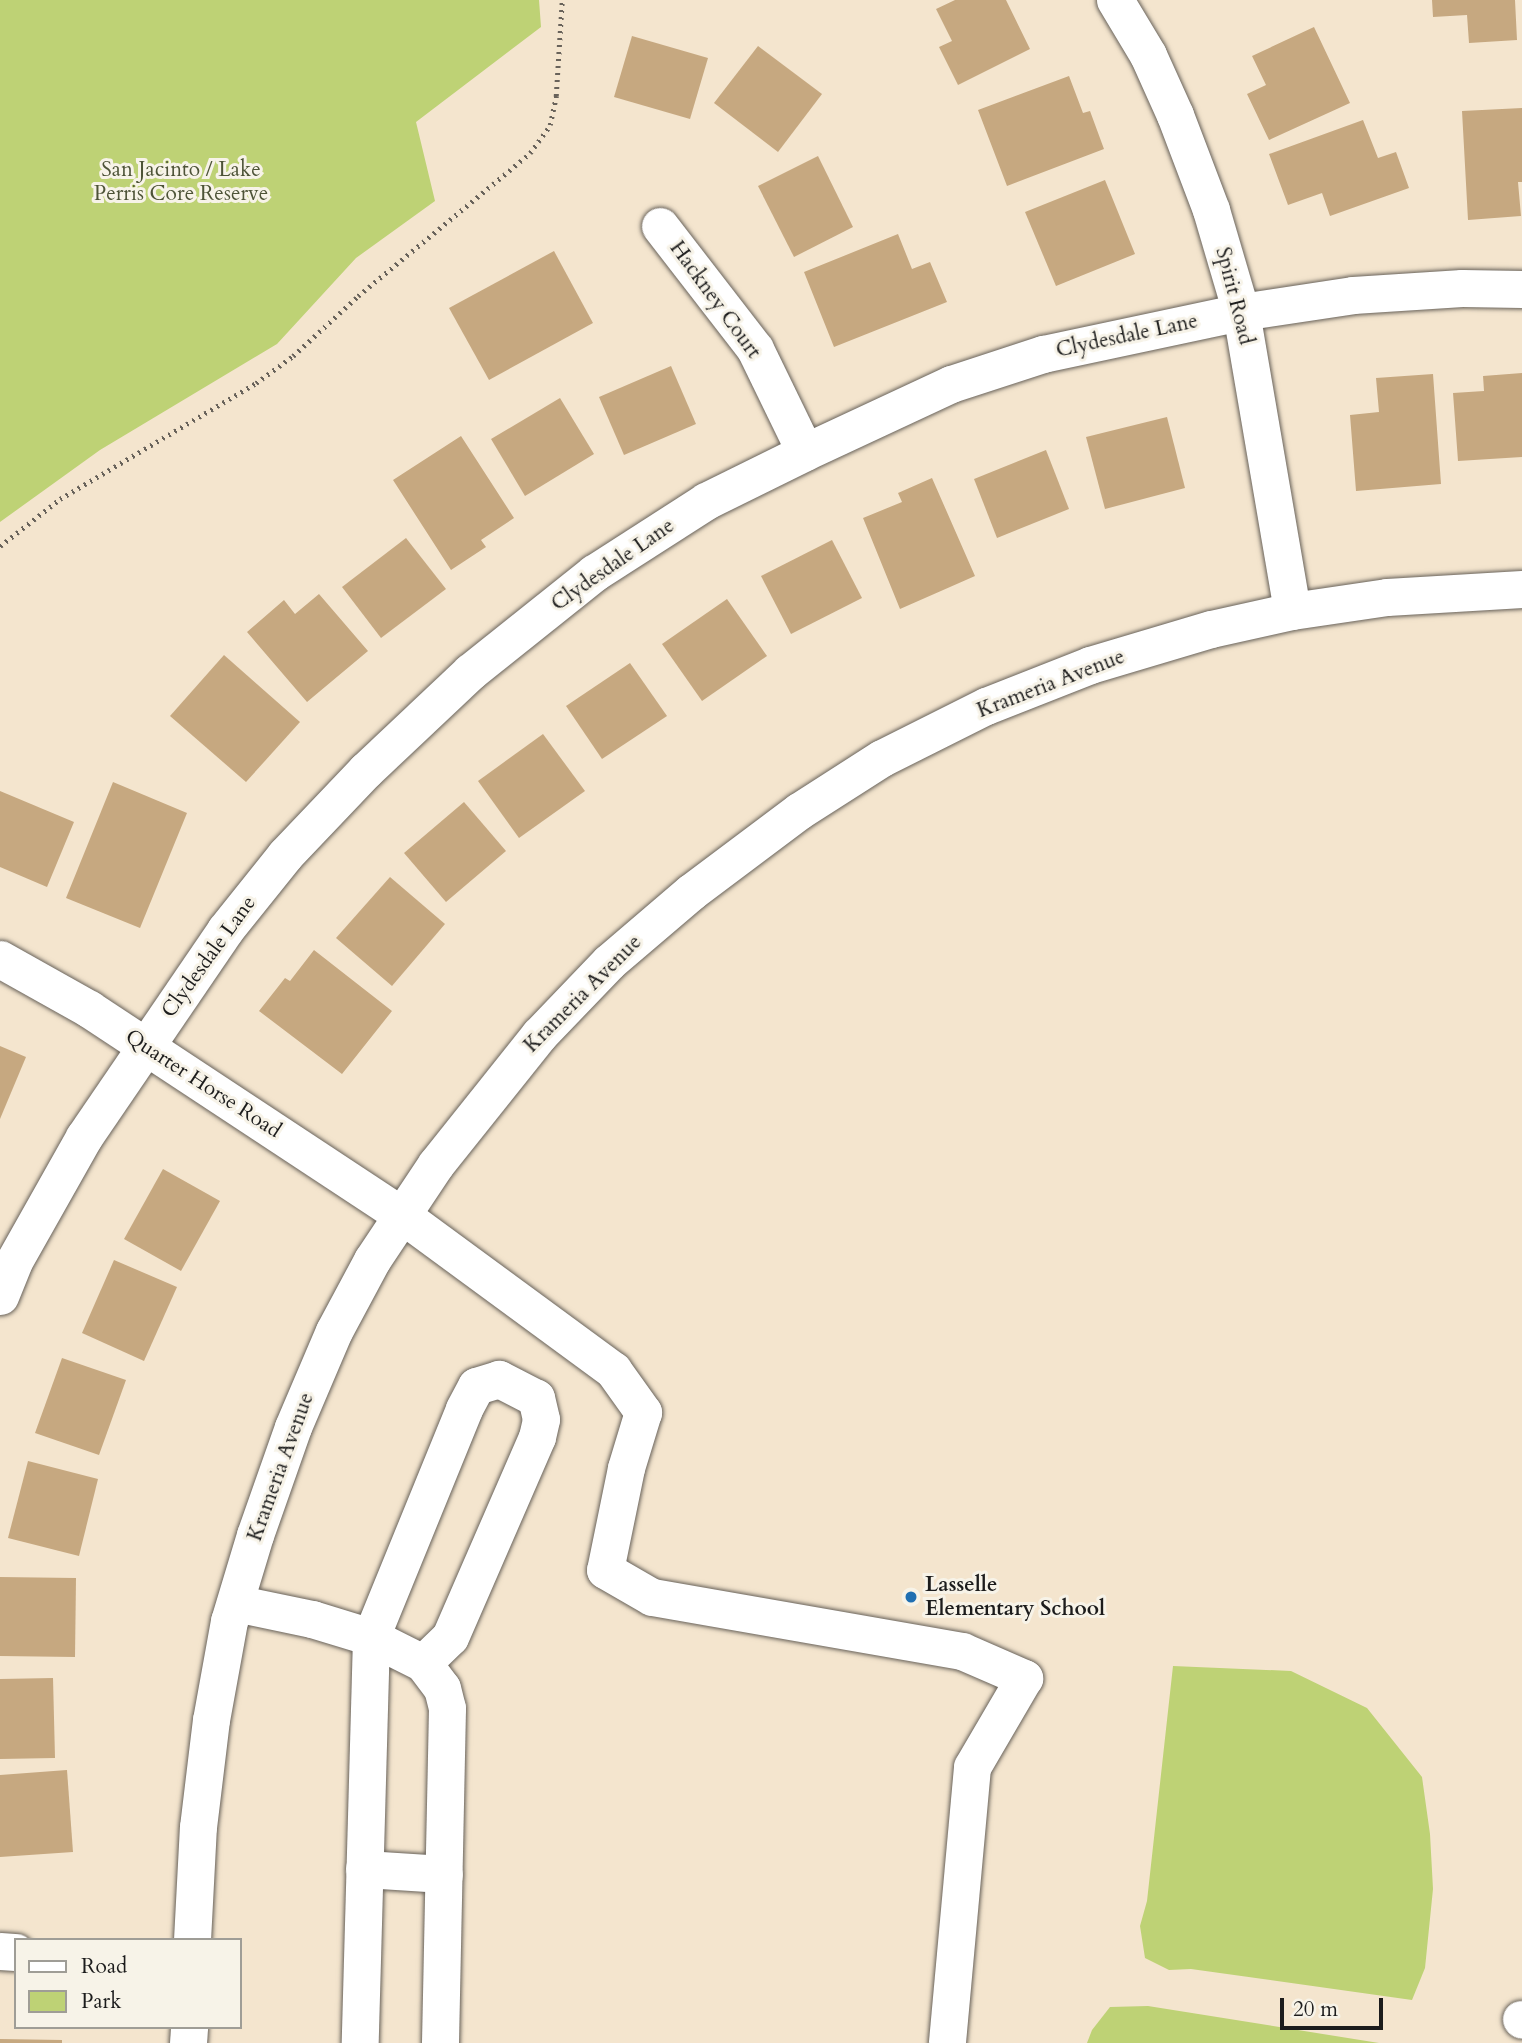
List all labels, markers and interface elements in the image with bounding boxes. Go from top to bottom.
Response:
park label: San Jacinto / Lake Perris Core Reserve [94,157,268,207]
street label: Hackney Court [664,236,766,364]
street label: Spirit Road [1210,245,1258,347]
street label: Clydesdale Lane [1054,309,1200,363]
street label: Clydesdale Lane [547,513,679,617]
street label: Krameria Avenue [974,644,1128,724]
street label: Clydesdale Lane [156,891,262,1023]
street label: Krameria Avenue [519,930,647,1058]
street label: Quarter Horse Road [120,1024,286,1144]
street label: Krameria Avenue [242,1389,320,1545]
place label: Lasselle Elementary School [925,1572,1105,1622]
marker: Lasselle Elementary School [903,1589,919,1605]
legend [14,1938,242,2029]
text: Road [81,1952,127,1981]
scale bar [1284,1983,1387,2027]
text: Park [81,1987,121,2016]
text: 20 m [1293,1995,1338,2024]

